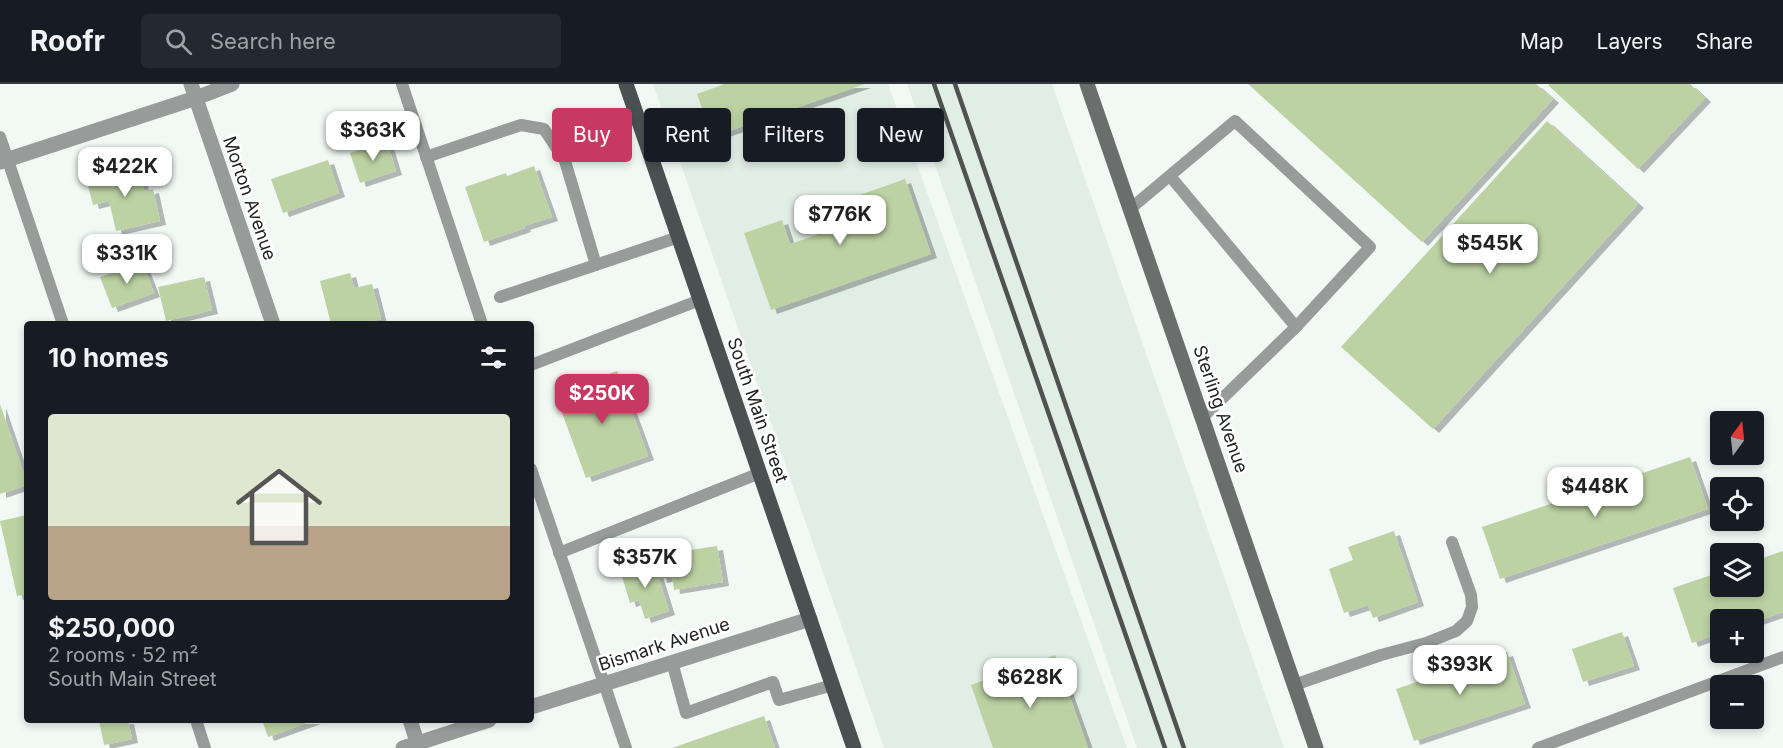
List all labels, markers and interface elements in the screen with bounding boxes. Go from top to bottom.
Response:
search box [141,14,561,68]
text: Roofr [30,24,105,58]
icon: search [162,25,195,58]
text: Search here [210,28,336,54]
text: Map [1520,29,1564,54]
text: Layers [1597,29,1663,54]
text: Share [1696,29,1753,54]
chip: Buy [552,108,632,162]
chip: Rent [644,108,731,162]
chip: Filters [743,108,845,162]
chip: New [857,108,944,162]
pin: $363K [331,111,415,162]
text: $363K [340,118,406,142]
street label: Morton Avenue [219,133,281,263]
pin: $422K [83,147,167,198]
text: $422K [92,154,158,178]
pin: $776K [798,195,882,246]
text: $776K [808,202,872,226]
pin: $545K [1448,224,1532,275]
text: $545K [1457,231,1523,255]
pin: $331K [85,234,169,285]
text: $331K [96,241,158,265]
street label: South Main Street [723,335,793,485]
icon: filters [477,341,510,374]
text: 10 homes [48,342,169,373]
street label: Sterling Avenue [1189,342,1253,476]
pin: $250K [560,374,644,425]
text: $250K [569,381,635,405]
north arrow [1710,411,1764,465]
map controls [1710,411,1764,729]
icon: home [225,453,333,561]
pin: $448K [1553,467,1637,518]
text: $448K [1561,474,1629,498]
button: locate [1710,477,1764,531]
pin: $357K [603,538,687,589]
button: layers [1710,543,1764,597]
text: $357K [613,545,677,569]
button: + [1710,609,1764,663]
text: $250,000 [48,612,175,643]
street label: Bismark Avenue [596,613,732,675]
text: 2 rooms · 52 m² [48,643,198,667]
pin: $393K [1418,645,1502,696]
text: $393K [1427,652,1493,676]
pin: $628K [988,658,1072,709]
text: $628K [997,665,1063,689]
text: South Main Street [48,667,217,691]
button: − [1710,675,1764,729]

